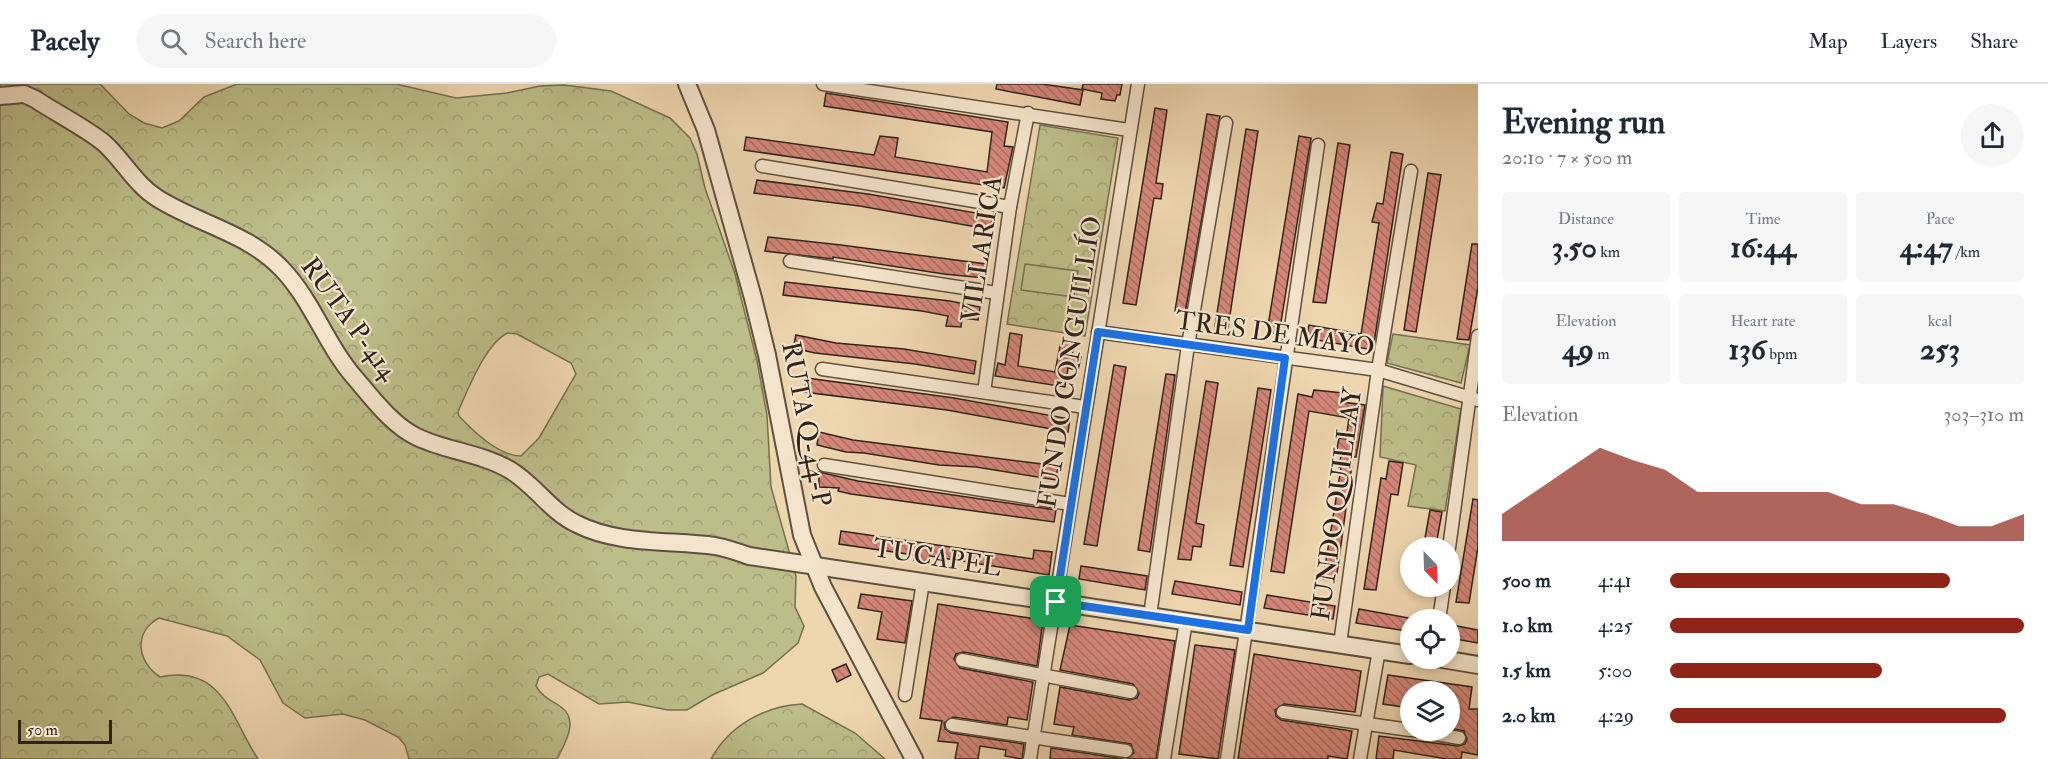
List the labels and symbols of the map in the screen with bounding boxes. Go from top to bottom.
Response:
street label: VILLARICA [955,173,1009,325]
street label: FUNDO CONGUILLÍO [1029,213,1109,510]
street label: RUTA P-414 [294,251,405,387]
street label: TRES DE MAYO [1173,304,1377,364]
street label: RUTA Q-44-P [774,339,838,509]
street label: FUNDO QUILLAY [1305,384,1369,623]
street label: TUCAPEL [871,532,1003,584]
north arrow [1400,537,1460,597]
pin [1030,576,1081,627]
scale bar [18,717,112,744]

